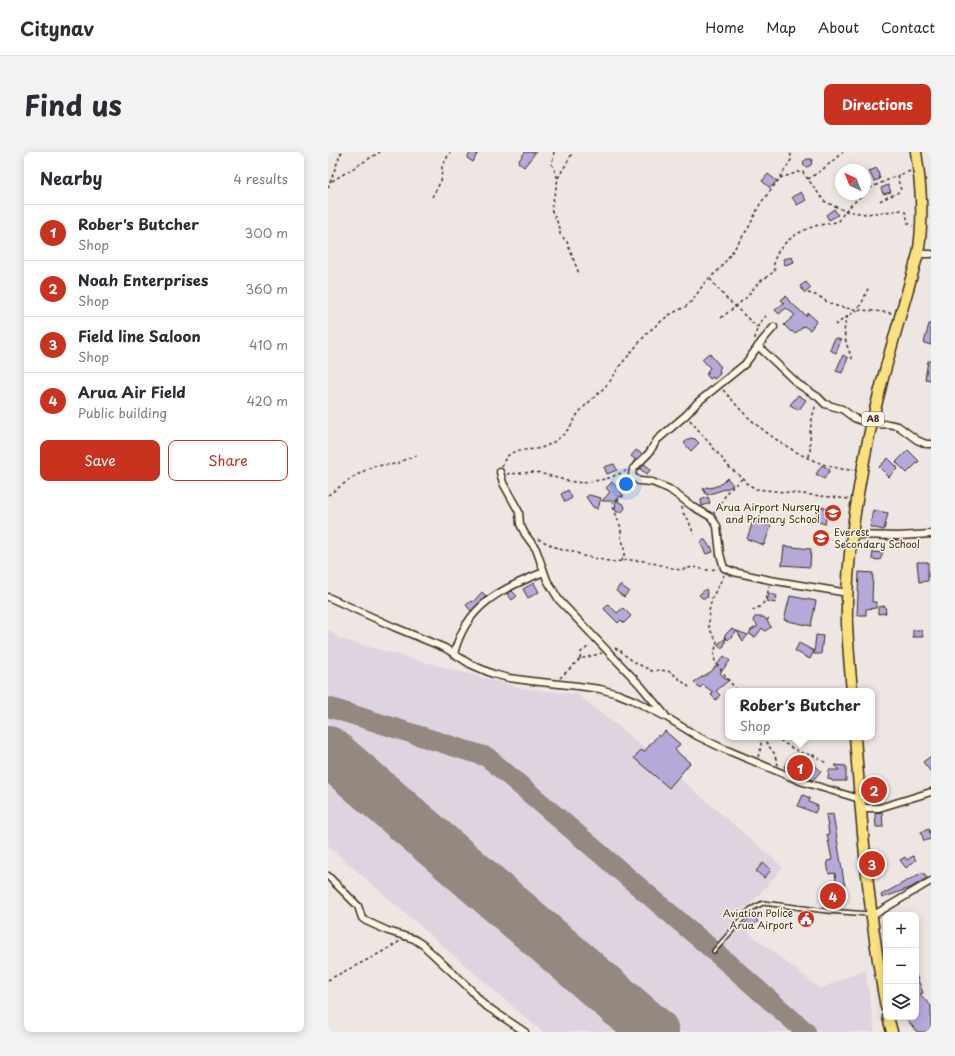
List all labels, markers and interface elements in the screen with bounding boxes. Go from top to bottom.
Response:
text: Citynav [20,14,94,42]
text: Home [705,17,744,38]
text: Map [766,17,796,38]
text: About [818,17,859,38]
text: Contact [881,17,935,38]
text: Find us [24,83,122,126]
button: Directions [824,84,931,125]
north arrow [835,164,871,200]
text: Nearby [40,165,102,191]
text: 4 results [234,169,288,188]
text: Rober's Butcher [78,212,199,235]
text: 1 [50,223,56,242]
text: 300 m [244,223,288,242]
text: Shop [78,235,109,254]
text: Noah Enterprises [78,268,208,291]
text: 2 [48,279,58,298]
text: 360 m [245,279,288,298]
text: Shop [78,291,109,310]
text: Field line Saloon [78,324,201,347]
text: 3 [49,335,57,354]
text: 410 m [249,335,288,354]
text: Shop [78,347,109,366]
text: Arua Air Field [78,380,186,403]
text: 4 [49,391,57,410]
text: 420 m [246,391,288,410]
text: Public building [78,403,167,422]
road number: A8 [862,412,884,426]
button: Save [40,440,160,481]
button: Share [168,440,288,481]
your location [616,474,636,494]
place label: Arua Airport Nursery and Primary School [716,499,820,526]
school or university icon: Arua Airport Nursery and Primary School [823,503,843,523]
place label: Everest Secondary School [834,524,920,552]
school or university icon: Everest Secondary School [811,528,831,548]
popup [725,688,875,740]
text: Rober's Butcher [740,693,860,716]
text: Shop [740,716,771,735]
pin: 1 [787,753,813,783]
pin: 2 [861,775,887,805]
pin: 3 [859,849,885,879]
pin: 4 [820,881,846,911]
place label: Aviation Police Arua Airport [723,905,793,932]
public building icon: Aviation Police Arua Airport [796,909,816,929]
map controls [883,912,919,1020]
button: + [883,912,919,948]
button: − [883,948,919,984]
button: layers [883,984,919,1020]

